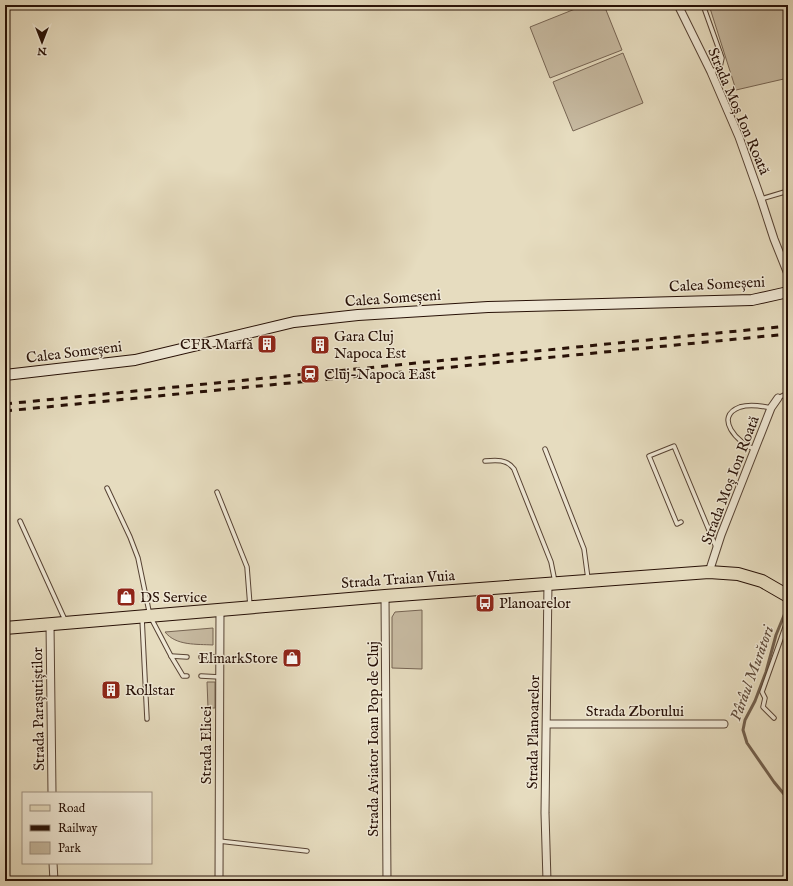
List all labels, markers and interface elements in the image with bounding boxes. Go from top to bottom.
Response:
north arrow [22,22,62,62]
text: N [37,44,48,58]
street label: Strada Moș Ion Roată [703,45,774,178]
street label: Calea Someșeni [668,272,766,297]
street label: Calea Someșeni [344,286,442,311]
place label: Gara Cluj Napoca Est [334,327,406,363]
building icon: CFR Marfă [256,333,278,355]
building icon: Gara Cluj Napoca Est [309,334,331,356]
place label: CFR Marfă [180,335,254,354]
street label: Calea Someșeni [25,337,123,368]
station icon: Cluj-Napoca East [299,363,321,385]
place label: Cluj-Napoca East [324,365,436,384]
street label: Strada Moș Ion Roată [697,413,764,547]
street label: Strada Traian Vuia [341,566,456,593]
shop icon: DS Service [115,586,137,608]
place label: DS Service [140,588,207,607]
bus stop icon: Planoarelor [474,592,496,614]
place label: Planoarelor [499,594,571,613]
water label: Pârâul Murători [726,622,780,724]
street label: Strada Aviator Ioan Pop de Cluj [364,641,383,837]
street label: Strada Parașutiștilor [28,646,49,771]
shop icon: ElmarkStore [281,647,303,669]
place label: ElmarkStore [199,649,278,668]
street label: Strada Planoarelor [523,674,544,789]
building icon: Rollstar [100,679,122,701]
place label: Rollstar [125,681,175,700]
street label: Strada Zborului [586,702,684,721]
street label: Strada Elicei [197,706,216,784]
legend [22,792,152,864]
text: Road [58,801,86,816]
text: Railway [58,821,97,836]
text: Park [58,841,81,856]

